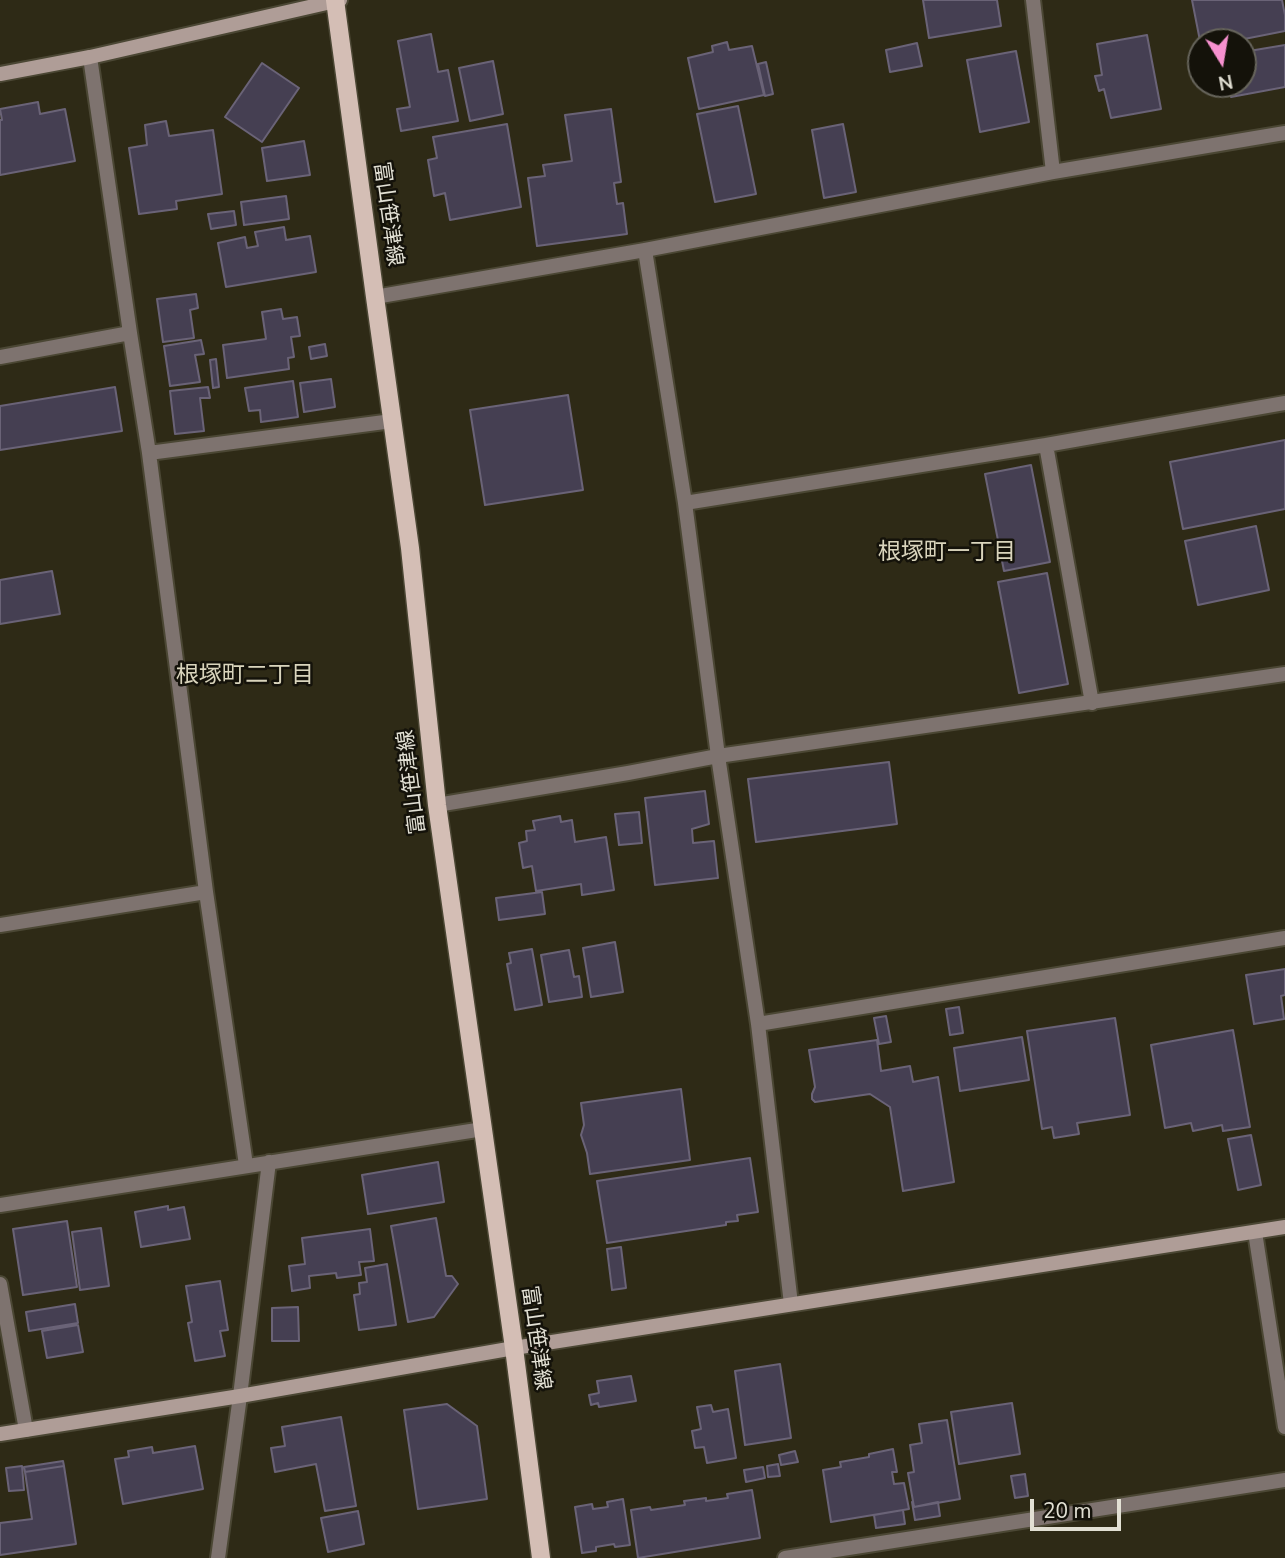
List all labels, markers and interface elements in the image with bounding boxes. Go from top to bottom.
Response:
north arrow [1187,28,1257,98]
text: N [1216,68,1235,96]
street label: 富山笹津線 [367,160,407,268]
district label: 根塚町一丁目 [878,539,1016,567]
district label: 根塚町二丁目 [176,662,314,690]
street label: 富山笹津線 [394,728,432,836]
street label: 富山笹津線 [515,1284,555,1392]
scale bar [1033,1484,1124,1528]
text: 20 m [1043,1497,1092,1525]

